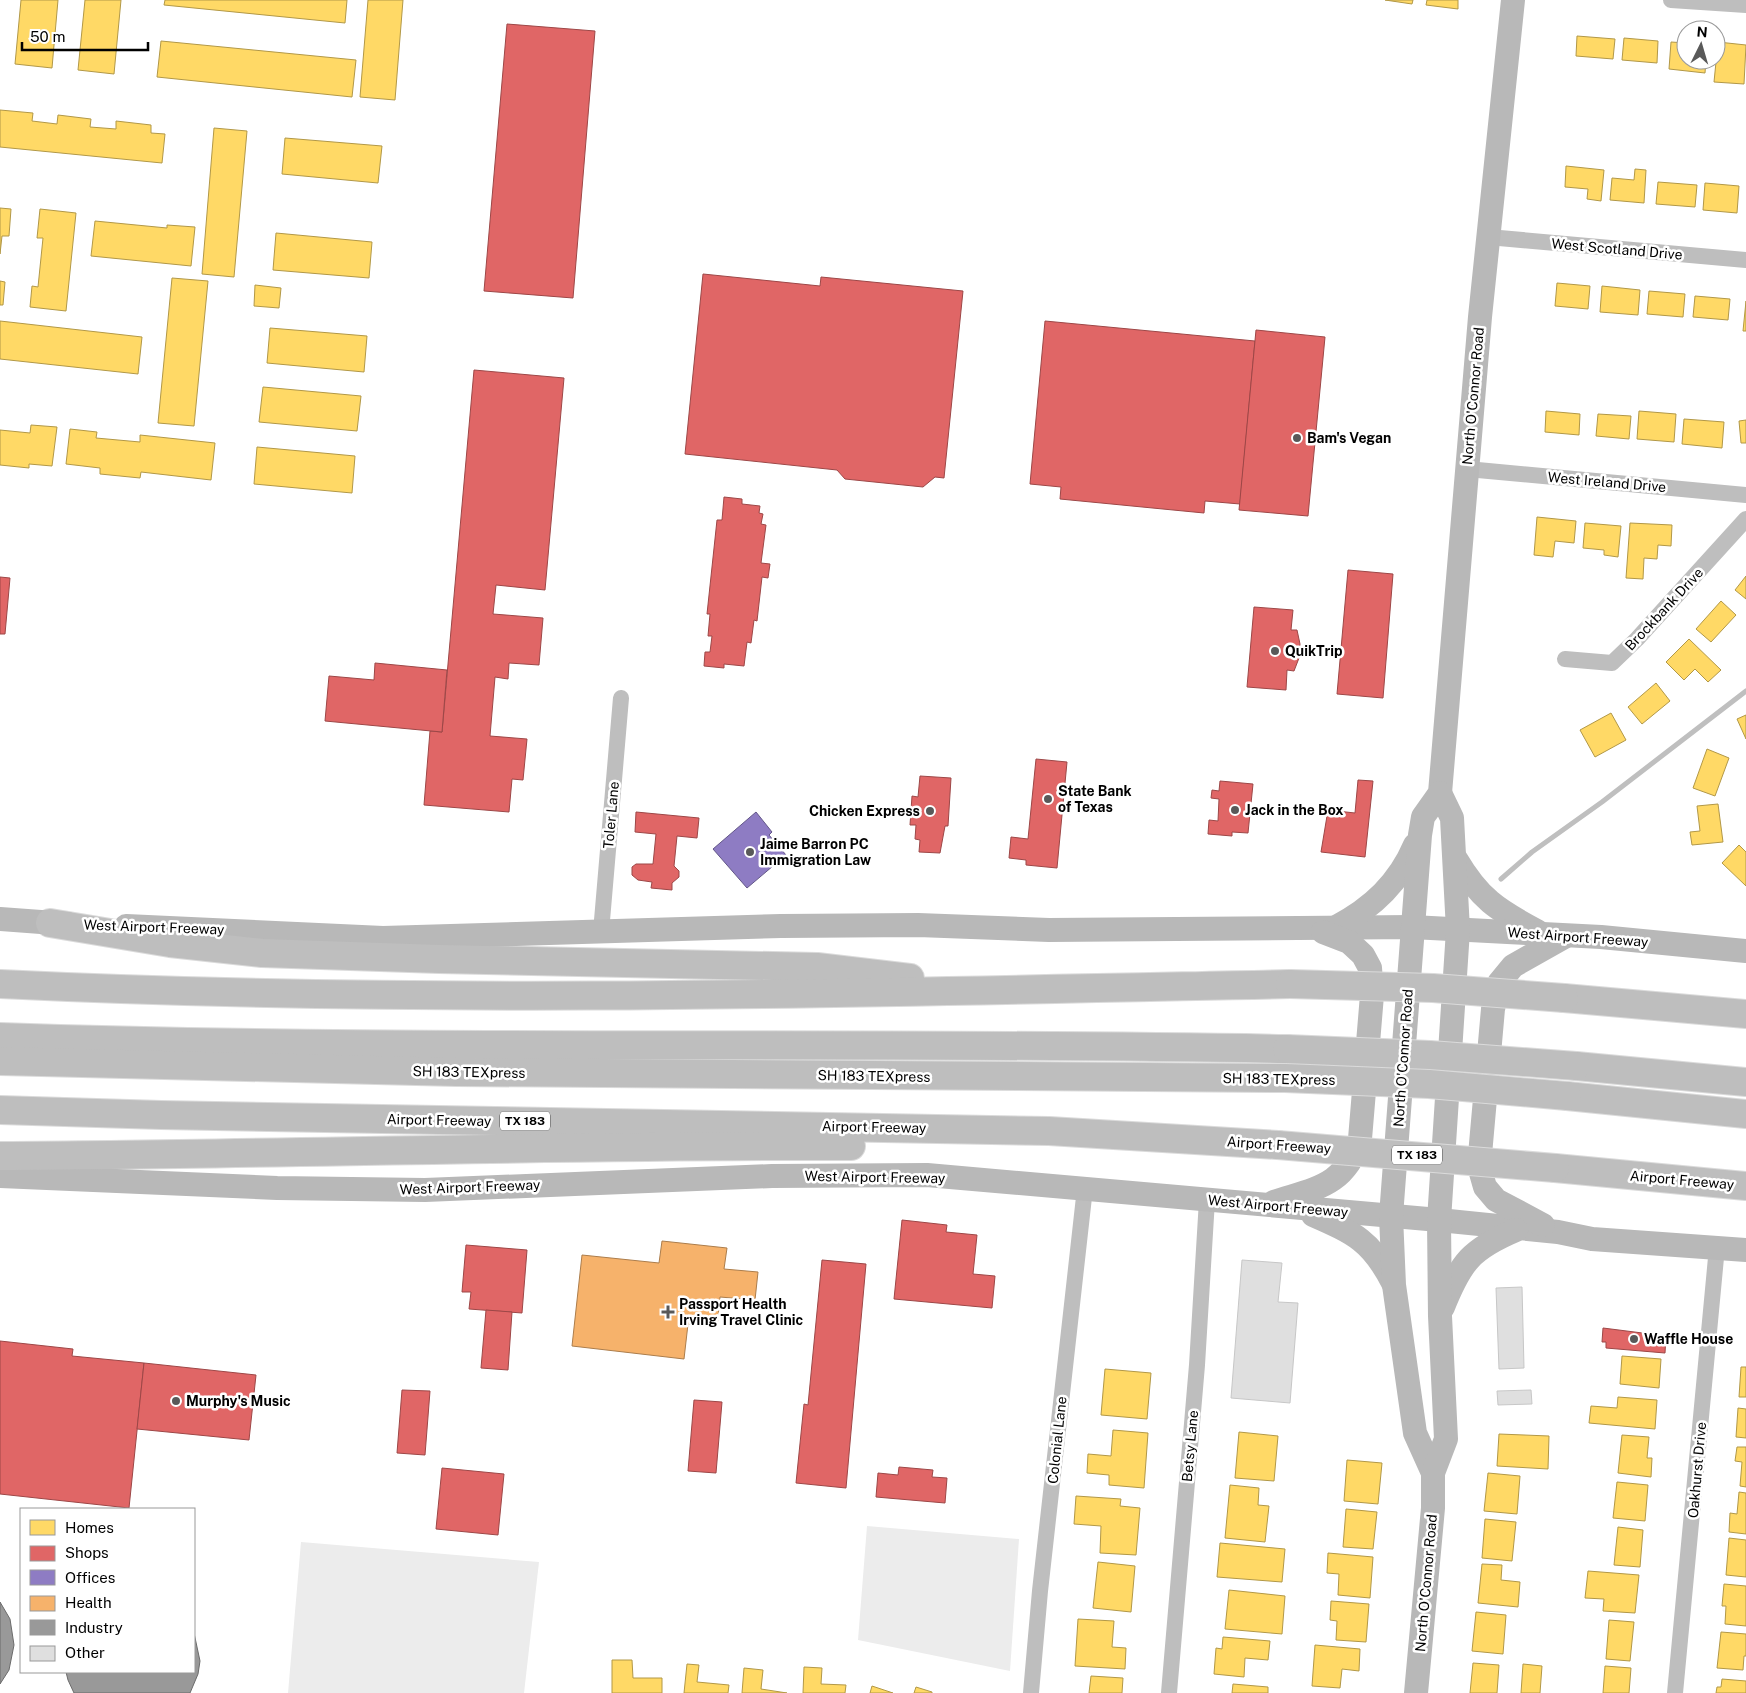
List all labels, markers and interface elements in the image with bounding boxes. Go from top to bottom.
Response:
scale bar [22,20,149,52]
north arrow [1676,20,1726,70]
text: N [1696,24,1708,40]
text: 50 m [30,28,65,45]
street label: West Scotland Drive [1551,235,1683,263]
street label: North O'Connor Road [1459,327,1487,465]
place label: Bam's Vegan [1307,430,1391,446]
marker: Bam's Vegan [1291,432,1303,444]
street label: West Ireland Drive [1547,469,1667,495]
street label: Brockbank Drive [1622,564,1706,654]
place label: QuikTrip [1285,643,1343,659]
marker: QuikTrip [1269,645,1281,657]
street label: Toler Lane [600,781,622,849]
place label: State Bank of Texas [1058,783,1132,815]
marker: State Bank of Texas [1042,793,1054,805]
place label: Jack in the Box [1245,802,1343,818]
place label: Chicken Express [809,803,920,819]
marker: Jack in the Box [1229,804,1241,816]
marker: Chicken Express [924,805,936,817]
place label: Jaime Barron PC Immigration Law [760,836,871,868]
marker: Jaime Barron PC Immigration Law [744,846,756,858]
street label: West Airport Freeway [83,917,225,937]
street label: West Airport Freeway [1507,924,1649,950]
street label: North O'Connor Road [1390,989,1416,1127]
street label: SH 183 TEXpress [412,1063,526,1081]
street label: SH 183 TEXpress [817,1067,931,1085]
street label: SH 183 TEXpress [1222,1070,1336,1088]
street label: Airport Freeway [387,1111,492,1129]
road number: TX 183 [500,1112,550,1130]
street label: Airport Freeway [822,1118,927,1136]
street label: Airport Freeway [1226,1133,1332,1157]
road number: TX 183 [1392,1146,1442,1164]
street label: Airport Freeway [1629,1167,1735,1193]
street label: West Airport Freeway [804,1168,946,1186]
street label: West Airport Freeway [399,1177,541,1197]
street label: West Airport Freeway [1207,1192,1349,1220]
place label: Passport Health Irving Travel Clinic [679,1296,804,1328]
marker: Passport Health Irving Travel Clinic [661,1305,675,1319]
place label: Waffle House [1644,1331,1733,1347]
marker: Waffle House [1628,1333,1640,1345]
place label: Murphy's Music [186,1393,291,1409]
marker: Murphy's Music [170,1395,182,1407]
street label: Colonial Lane [1044,1395,1070,1485]
street label: Betsy Lane [1179,1409,1201,1483]
street label: Oakhurst Drive [1685,1421,1709,1519]
legend [20,1508,195,1673]
street label: North O'Connor Road [1412,1514,1440,1652]
text: Homes [65,1519,114,1536]
text: Shops [65,1544,109,1561]
text: Offices [65,1569,115,1586]
text: Health [65,1594,112,1611]
text: Industry [65,1619,123,1636]
text: Other [65,1644,105,1661]

